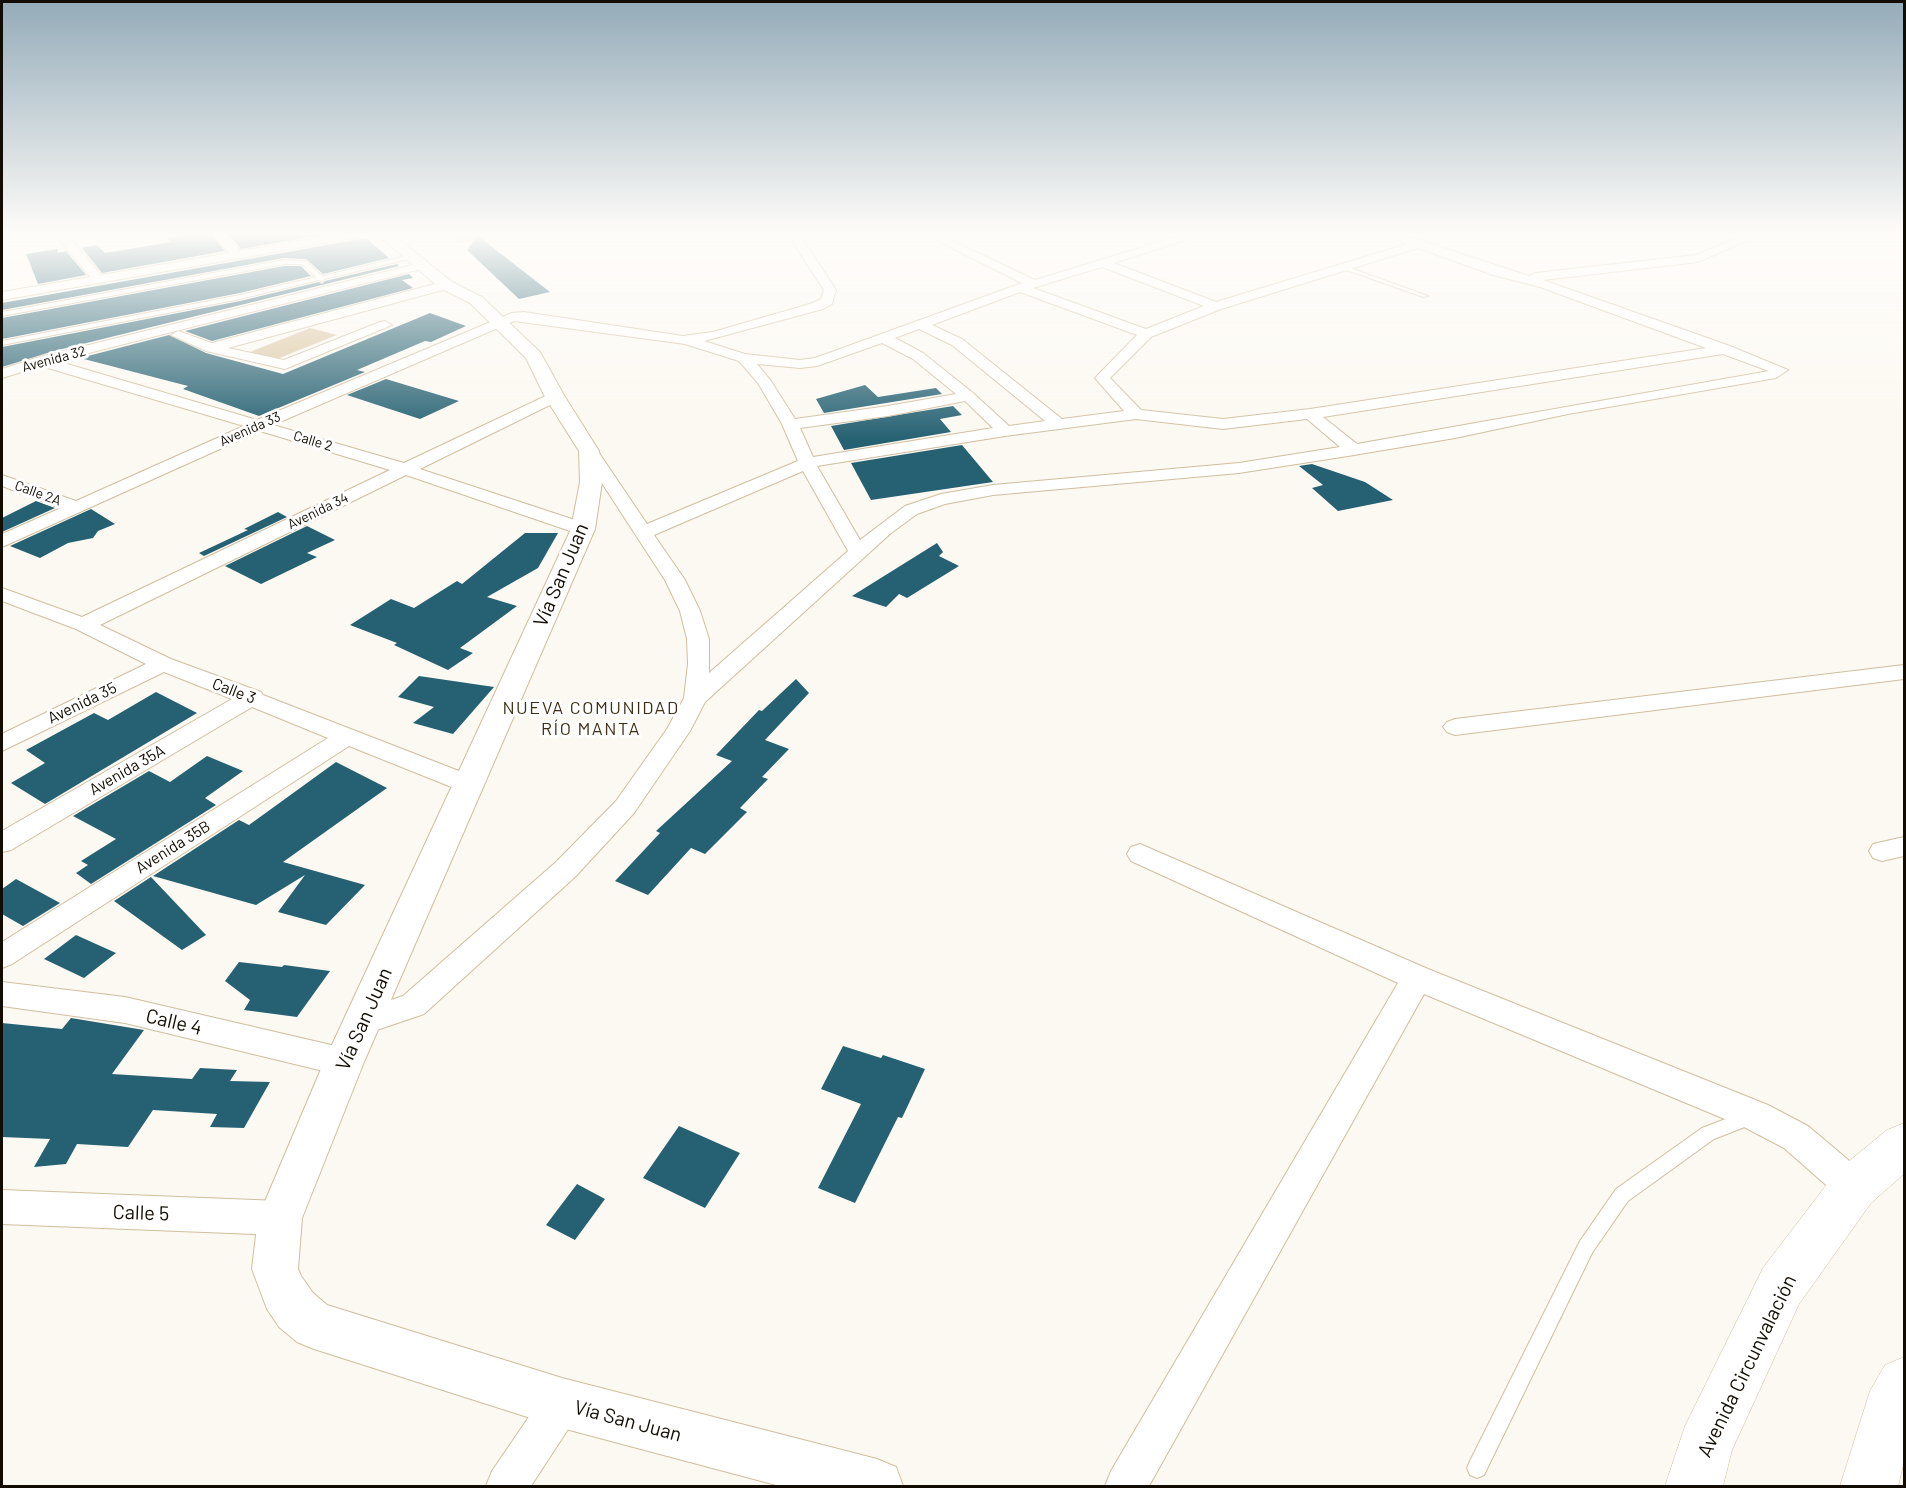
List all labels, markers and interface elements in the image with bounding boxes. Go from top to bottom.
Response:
street label: Avenida 32 [20,342,88,376]
street label: Avenida 33 [217,408,283,450]
street label: Calle 2 [292,427,334,455]
street label: Calle 2A [12,477,64,509]
street label: Avenida 34 [285,489,351,533]
street label: Vía San Juan [528,520,594,630]
street label: Calle 3 [210,674,258,708]
street label: Avenida 35 [44,678,120,728]
district label: NUEVA COMUNIDAD RÍO MANTA [502,697,680,740]
street label: Avenida 35A [86,741,168,799]
street label: Avenida 35B [132,816,214,878]
street label: Vía San Juan [331,964,397,1074]
street label: Calle 4 [143,1004,205,1040]
street label: Calle 5 [112,1200,170,1226]
street label: Avenida Circunvalación [1692,1271,1802,1461]
street label: Vía San Juan [572,1395,684,1447]

